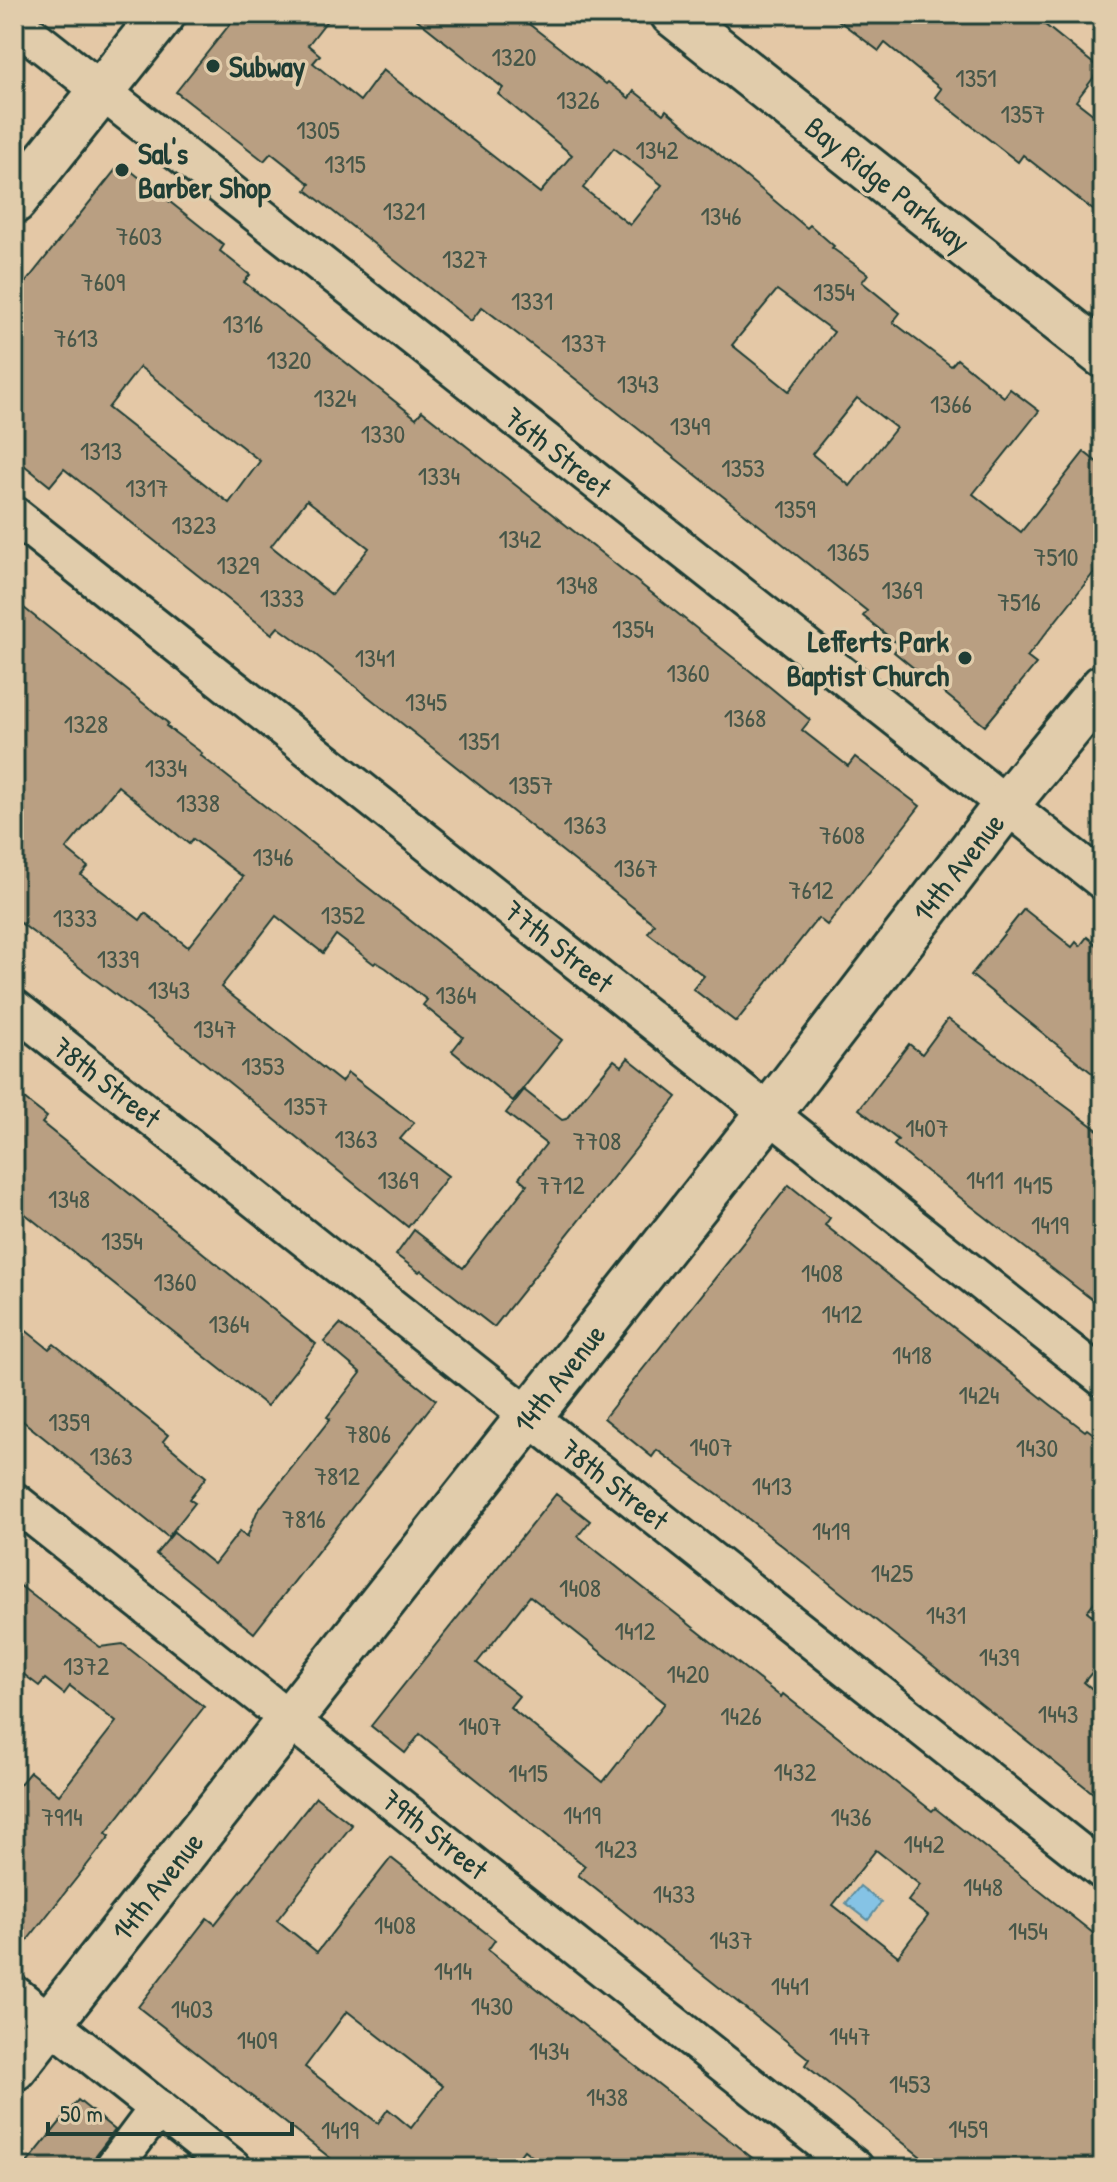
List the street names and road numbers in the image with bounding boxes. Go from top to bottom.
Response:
street label: Bay Ridge Parkway [797,107,979,261]
street label: 76th Street [496,397,621,507]
street label: 14th Avenue [903,804,1013,930]
street label: 77th Street [496,890,623,1002]
street label: 78th Street [44,1027,170,1137]
street label: 14th Avenue [504,1315,614,1441]
street label: 78th Street [552,1429,678,1539]
street label: 79th Street [373,1780,497,1889]
street label: 14th Avenue [102,1823,212,1949]

